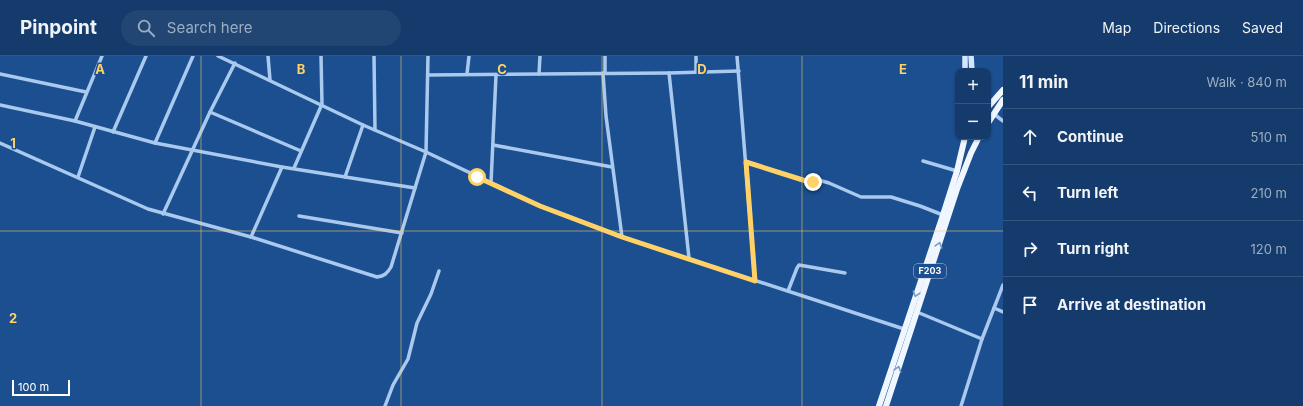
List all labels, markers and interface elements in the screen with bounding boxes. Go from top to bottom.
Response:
search box [121,10,401,46]
text: Pinpoint [20,16,97,39]
icon: search [135,17,157,39]
text: Search here [167,18,253,37]
text: Map [1102,19,1131,36]
text: Directions [1153,19,1220,36]
text: Saved [1242,19,1283,36]
text: A [95,61,105,77]
text: B [297,61,306,77]
text: C [497,61,507,77]
text: D [697,61,707,77]
text: E [899,61,907,77]
map controls [955,68,991,140]
button: + [955,68,991,104]
text: 11 min [1019,72,1068,92]
text: Walk · 840 m [1207,74,1287,90]
button: − [955,104,991,140]
icon: ahead [1019,126,1041,148]
text: Continue [1057,127,1124,146]
text: 510 m [1251,129,1287,145]
text: 1 [10,135,16,151]
route start [468,168,486,186]
route end [804,173,822,191]
icon: left [1019,182,1041,204]
text: Turn left [1057,183,1118,202]
text: 210 m [1251,185,1287,201]
icon: right [1019,238,1041,260]
text: Turn right [1057,239,1129,258]
text: 120 m [1251,241,1287,257]
one-way arrow [934,242,943,249]
road number: F203 [914,264,946,278]
one-way arrow [912,291,921,298]
icon: arrive [1019,294,1041,316]
text: Arrive at destination [1057,295,1206,314]
text: 2 [9,310,17,326]
one-way arrow [893,366,902,373]
scale bar [12,378,70,397]
text: 100 m [18,380,49,394]

